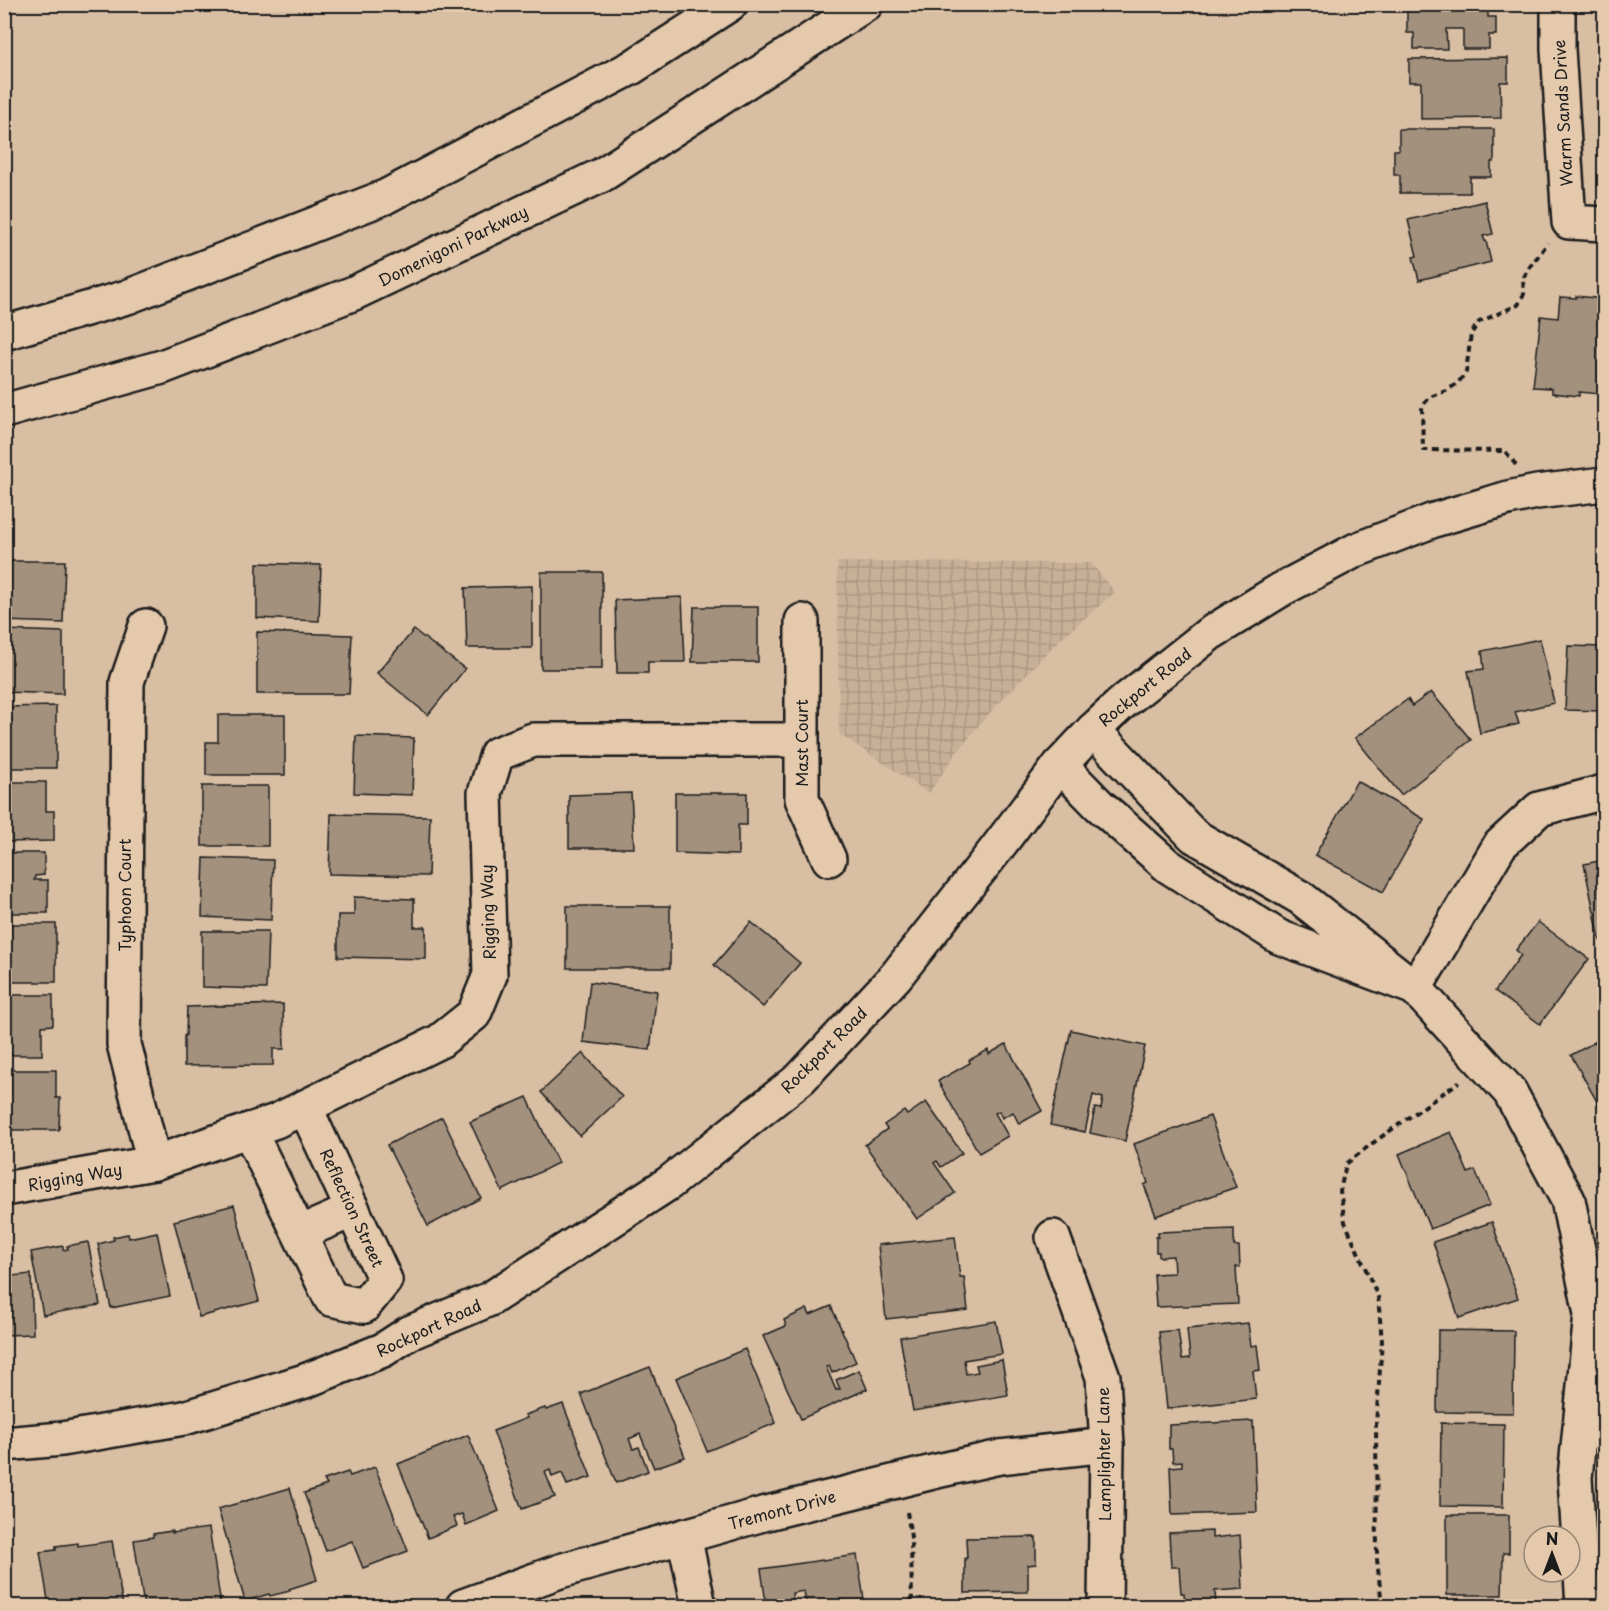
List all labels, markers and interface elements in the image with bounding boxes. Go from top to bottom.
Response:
street label: Warm Sands Drive [1546,39,1578,187]
street label: Domenigoni Parkway [374,198,532,292]
street label: Rockport Road [1093,641,1196,731]
street label: Mast Court [789,699,813,787]
street label: Typhoon Court [112,838,136,952]
street label: Rigging Way [473,864,501,960]
street label: Rockport Road [775,1001,872,1098]
street label: Reflection Street [315,1144,391,1271]
street label: Rigging Way [26,1156,124,1196]
street label: Rockport Road [372,1292,485,1362]
street label: Lamplighter Lane [1090,1387,1116,1521]
street label: Tremont Drive [725,1483,838,1535]
north arrow [1522,1524,1582,1584]
text: N [1546,1526,1558,1550]

